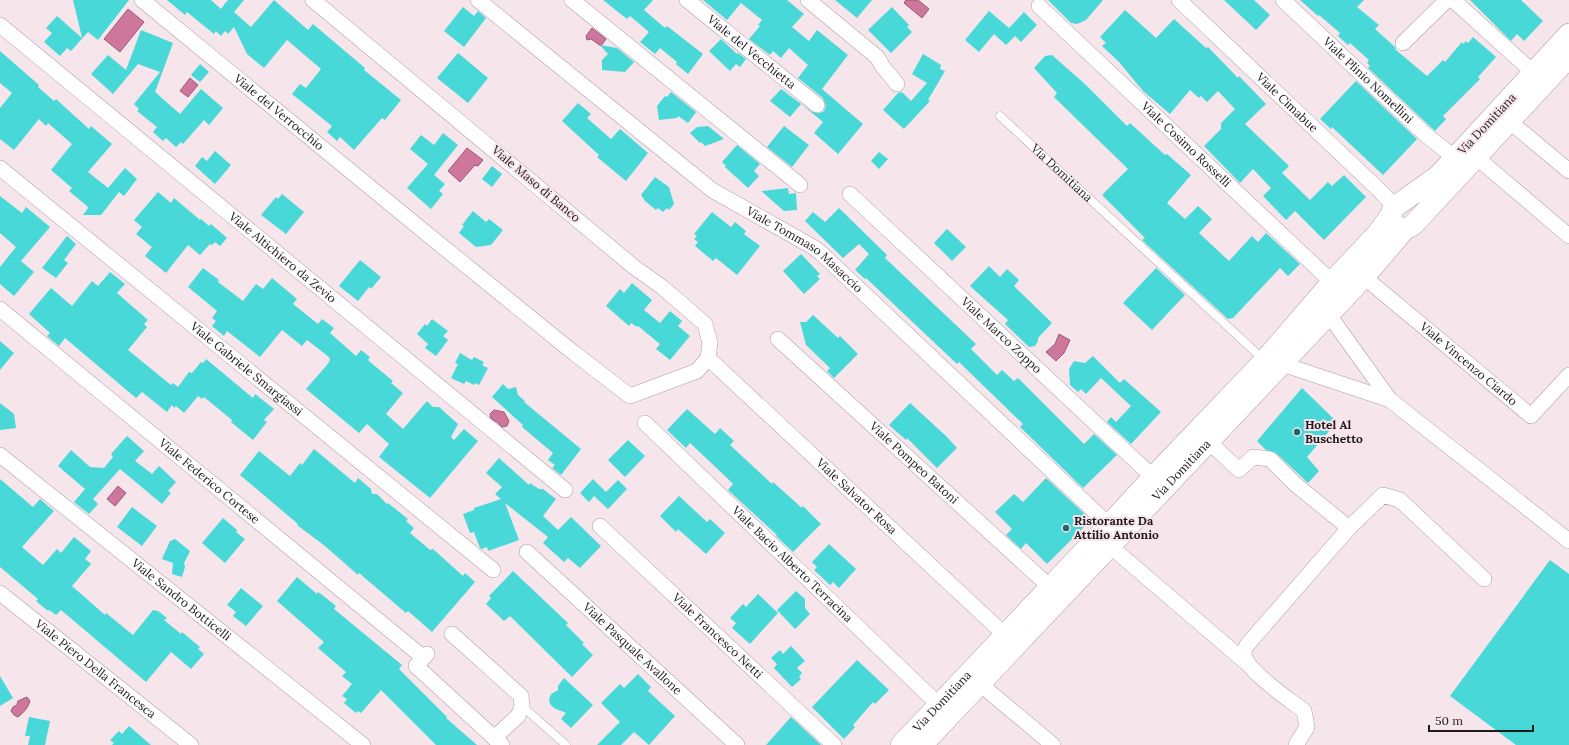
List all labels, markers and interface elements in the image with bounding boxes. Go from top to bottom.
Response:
street label: Viale del Vecchietta [704,11,799,92]
street label: Viale Plinio Nomellini [1319,33,1417,126]
street label: Viale Cimabue [1253,69,1322,135]
street label: Viale del Verrocchio [230,70,327,153]
street label: Via Domitiana [1454,90,1519,158]
street label: Viale Cosimo Rosselli [1138,98,1234,190]
street label: Via Domitiana [1027,140,1096,205]
street label: Viale Maso di Banco [488,142,584,225]
street label: Viale Tommaso Masaccio [743,203,866,296]
street label: Viale Altichiero da Zevio [225,208,340,306]
street label: Viale Marco Zoppo [957,293,1045,376]
street label: Viale Gabriele Smargiassi [187,318,306,419]
street label: Viale Vincenzo Ciardo [1416,318,1521,408]
place label: Hotel Al Buschetto [1305,417,1363,446]
street label: Viale Pompeo Batoni [866,418,962,507]
marker: Hotel Al Buschetto [1292,427,1302,437]
street label: Viale Federico Cortese [155,434,263,527]
street label: Via Domitiana [1148,436,1214,504]
street label: Viale Salvator Rosa [813,454,900,537]
street label: Viale Bacio Alberto Terracina [728,502,856,625]
place label: Ristorante Da Attilio Antonio [1074,513,1159,542]
marker: Ristorante Da Attilio Antonio [1061,523,1071,533]
street label: Viale Sandro Botticelli [128,555,234,644]
street label: Viale Francesco Netti [669,589,766,682]
street label: Viale Pasquale Avallone [579,598,686,698]
street label: Viale Piero Della Francesca [32,615,159,721]
street label: Via Domitiana [909,667,974,735]
scale bar [1429,707,1533,733]
text: 50 m [1435,713,1463,728]

